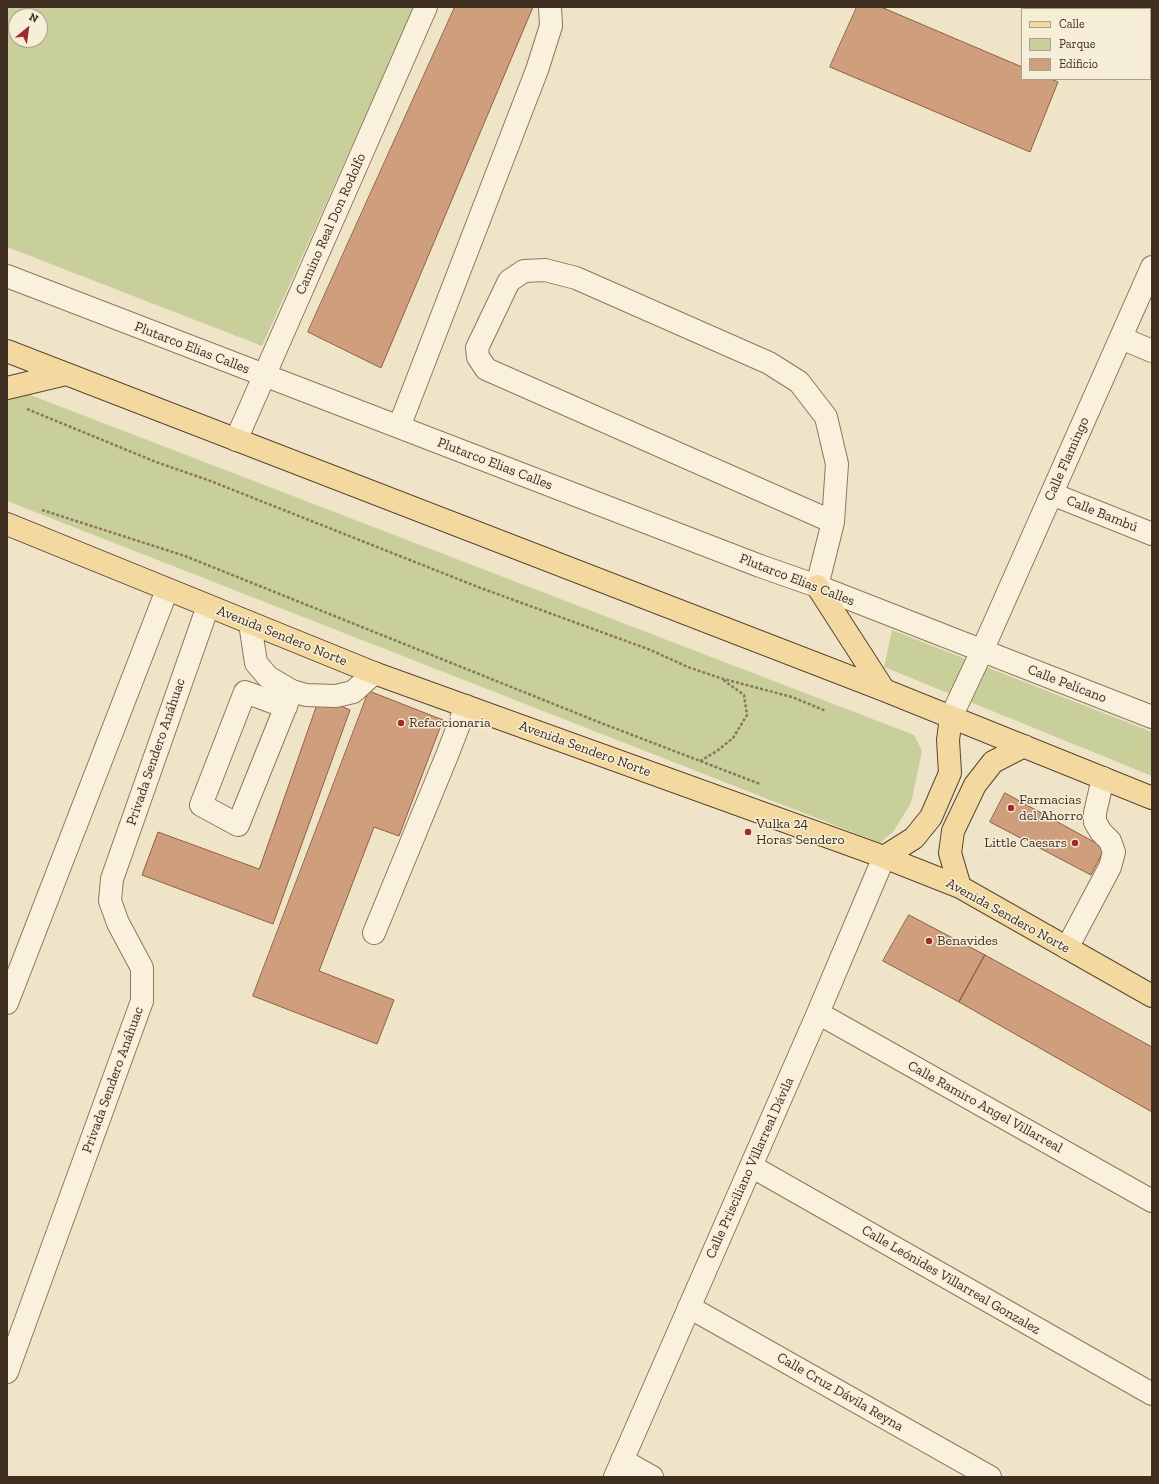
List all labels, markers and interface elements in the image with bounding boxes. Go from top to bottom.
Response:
north arrow [8,8,48,48]
legend [1021,8,1151,80]
text: N [27,10,40,26]
text: Calle [1059,17,1085,31]
text: Parque [1059,37,1095,51]
text: Edificio [1059,57,1098,71]
street label: Camino Real Don Rodolfo [292,151,370,297]
street label: Plutarco Elias Calles [132,318,252,378]
street label: Calle Flamingo [1041,414,1093,504]
street label: Plutarco Elias Calles [435,434,555,494]
street label: Calle Bambú [1064,492,1140,536]
street label: Plutarco Elias Calles [737,550,857,610]
street label: Avenida Sendero Norte [214,602,350,670]
street label: Calle Pelícano [1025,661,1109,707]
street label: Privada Sendero Anáhuac [123,676,189,828]
place label: Refaccionaria [409,715,491,731]
street label: Avenida Sendero Norte [517,717,653,781]
marker: Refaccionaria [396,718,406,728]
place label: Farmacias del Ahorro [1019,792,1083,824]
marker: Farmacias del Ahorro [1006,803,1016,813]
place label: Vulka 24 Horas Sendero [756,816,845,848]
marker: Vulka 24 Horas Sendero [743,827,753,837]
place label: Little Caesars [984,835,1067,851]
marker: Little Caesars [1070,838,1080,848]
street label: Avenida Sendero Norte [943,875,1073,957]
place label: Benavides [937,933,998,949]
marker: Benavides [924,936,934,946]
street label: Privada Sendero Anáhuac [79,1005,147,1155]
street label: Calle Ramiro Angel Villarreal [905,1057,1065,1157]
street label: Calle Prisciliano Villarreal Dávila [702,1075,798,1261]
street label: Calle Leónides Villarreal Gonzalez [859,1222,1043,1338]
street label: Calle Cruz Dávila Reyna [774,1349,906,1435]

